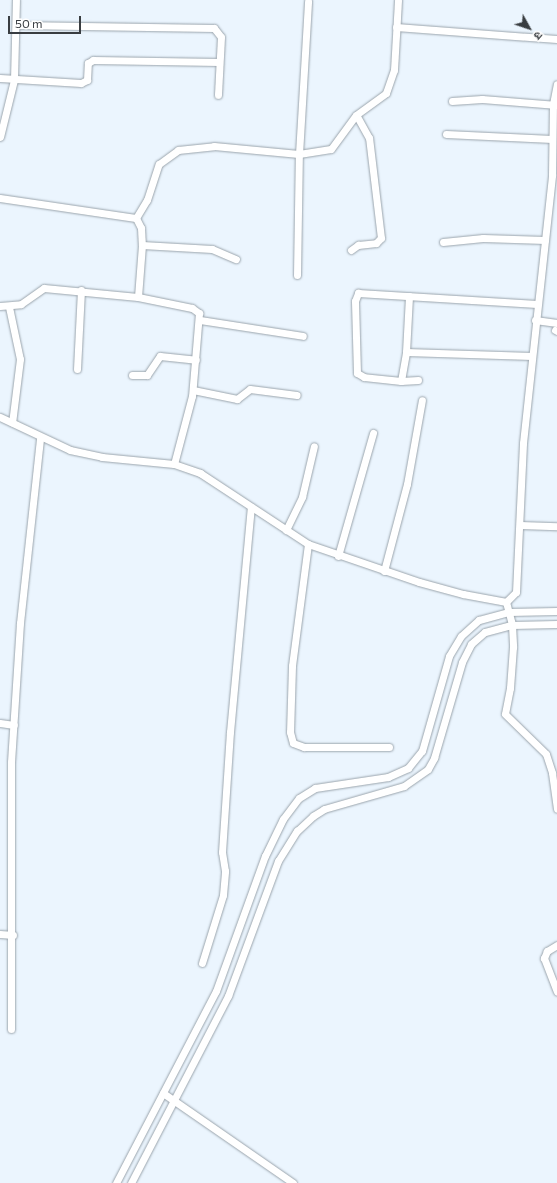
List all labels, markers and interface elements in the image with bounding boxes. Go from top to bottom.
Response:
scale bar [10,8,83,34]
north arrow [509,8,549,48]
text: 50 m [15,16,43,30]
text: उ [532,29,546,43]

